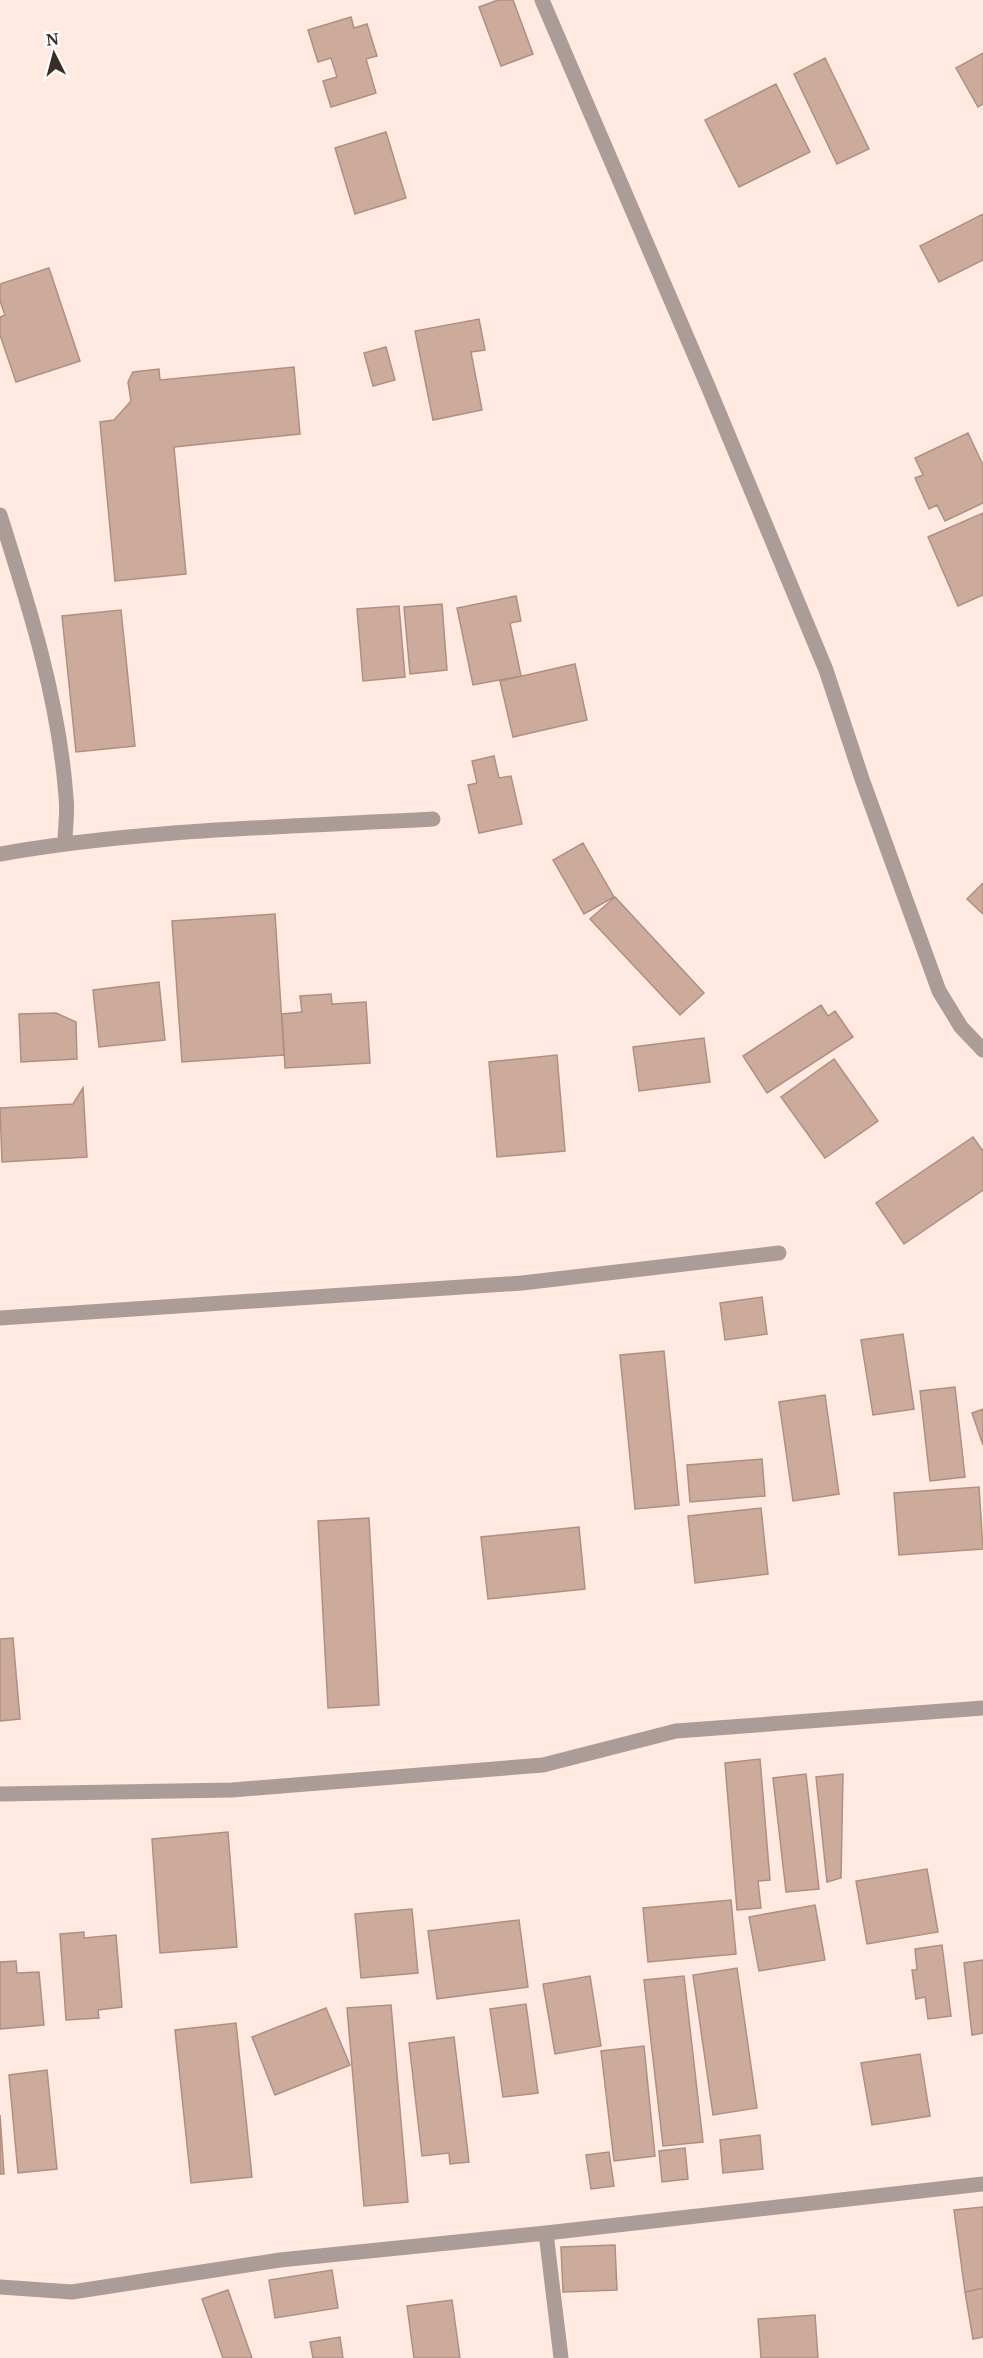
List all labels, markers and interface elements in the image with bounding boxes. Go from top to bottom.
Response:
north arrow [24,24,84,84]
text: N [45,27,60,51]

